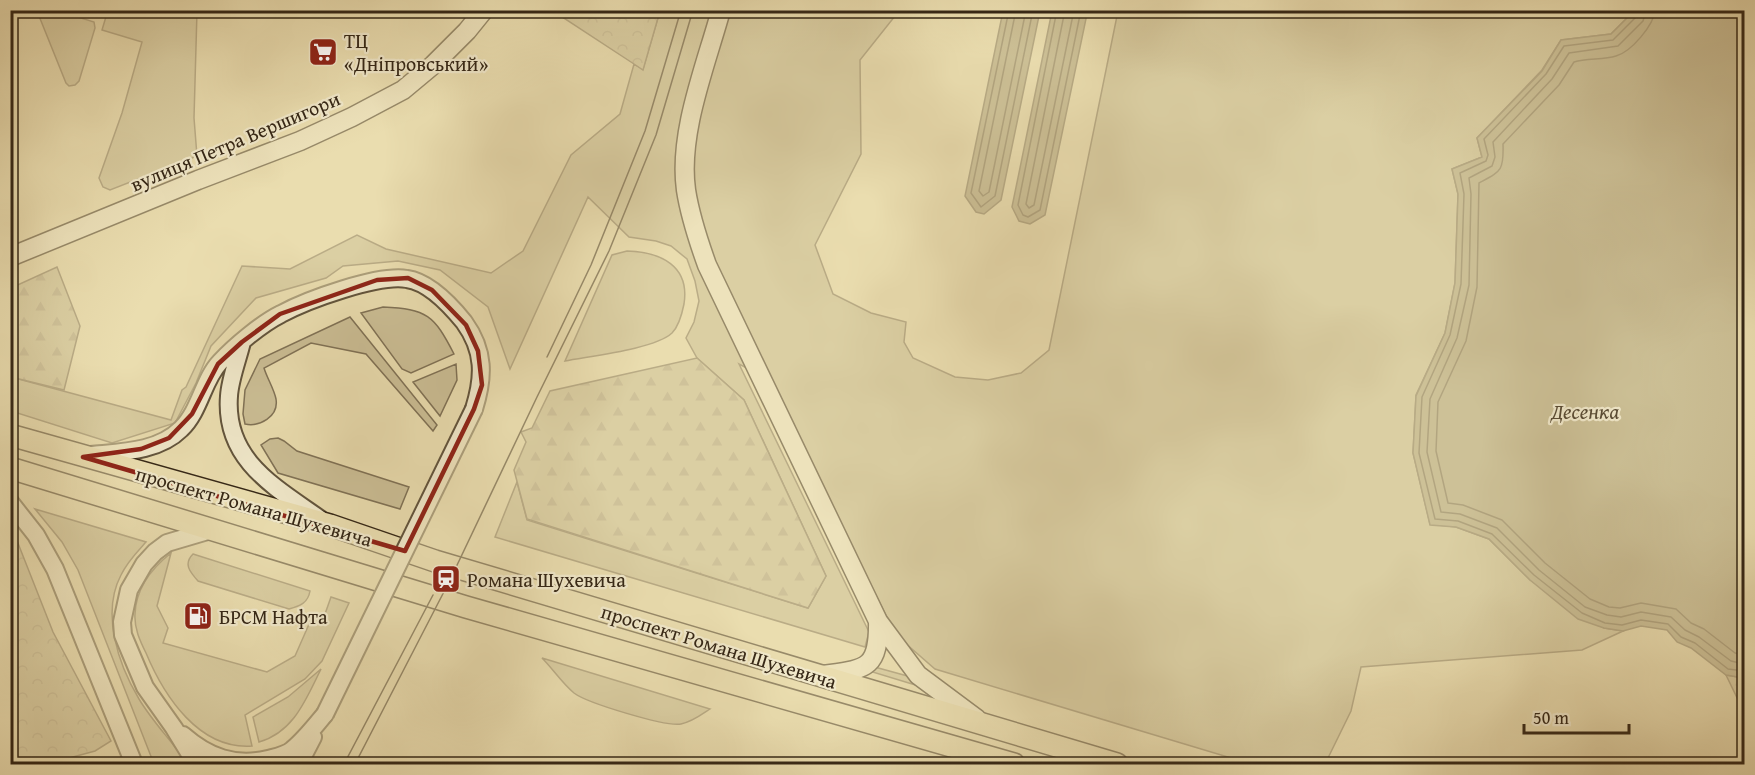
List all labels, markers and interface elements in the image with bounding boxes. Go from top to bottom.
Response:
place label: ТЦ «Дніпровський» [344,26,489,78]
supermarket icon: ТЦ «Дніпровський» [307,36,339,68]
street label: вулиця Петра Вершигори [126,84,344,198]
water label: Десенка [1550,396,1619,427]
street label: проспект Романа Шухевича [132,458,376,554]
station icon: Романа Шухевича [430,563,462,595]
place label: Романа Шухевича [467,565,626,594]
street label: проспект Романа Шухевича [598,596,841,696]
fuel station icon: БРСМ Нафта [182,600,214,632]
place label: БРСМ Нафта [219,602,328,631]
scale bar [1524,697,1629,735]
text: 50 m [1533,704,1569,731]

